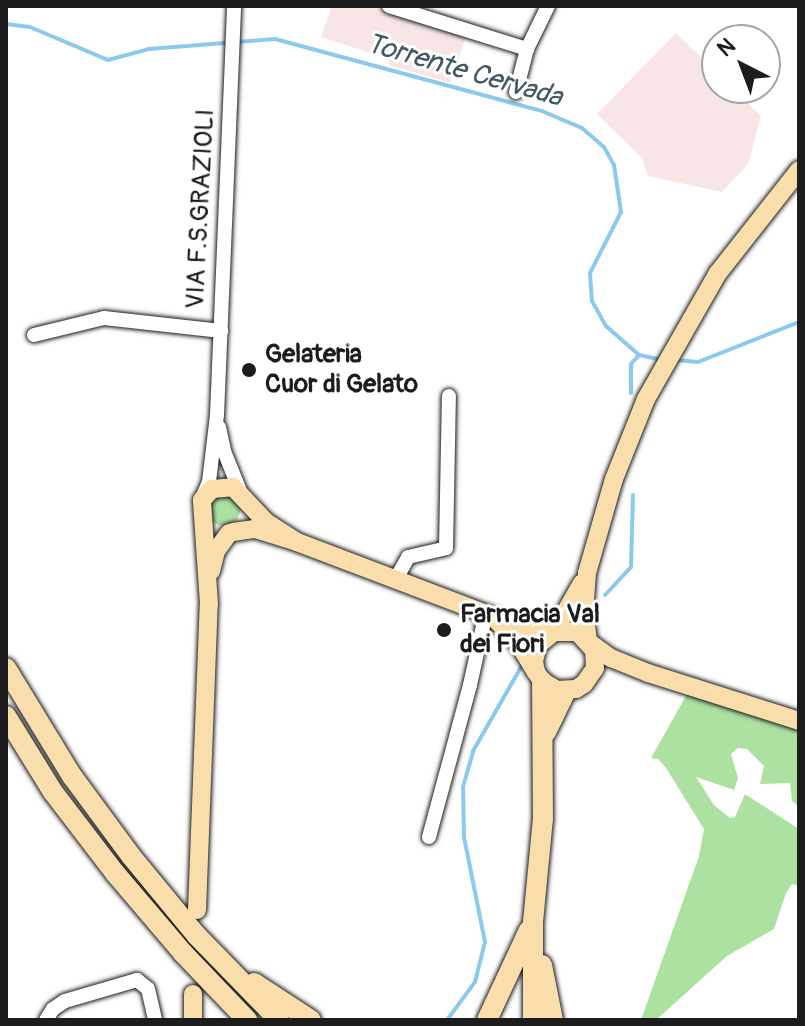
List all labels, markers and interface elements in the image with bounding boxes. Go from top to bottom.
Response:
north arrow [701,24,781,104]
water label: Torrente Cervada [362,27,566,115]
text: N [711,32,741,63]
street label: VIA F.S.GRAZIOLI [180,108,222,310]
place label: Gelateria Cuor di Gelato [265,339,418,400]
marker: Gelateria Cuor di Gelato [240,361,258,379]
place label: Farmacia Val dei Fiori [460,599,600,660]
marker: Farmacia Val dei Fiori [435,621,453,639]

